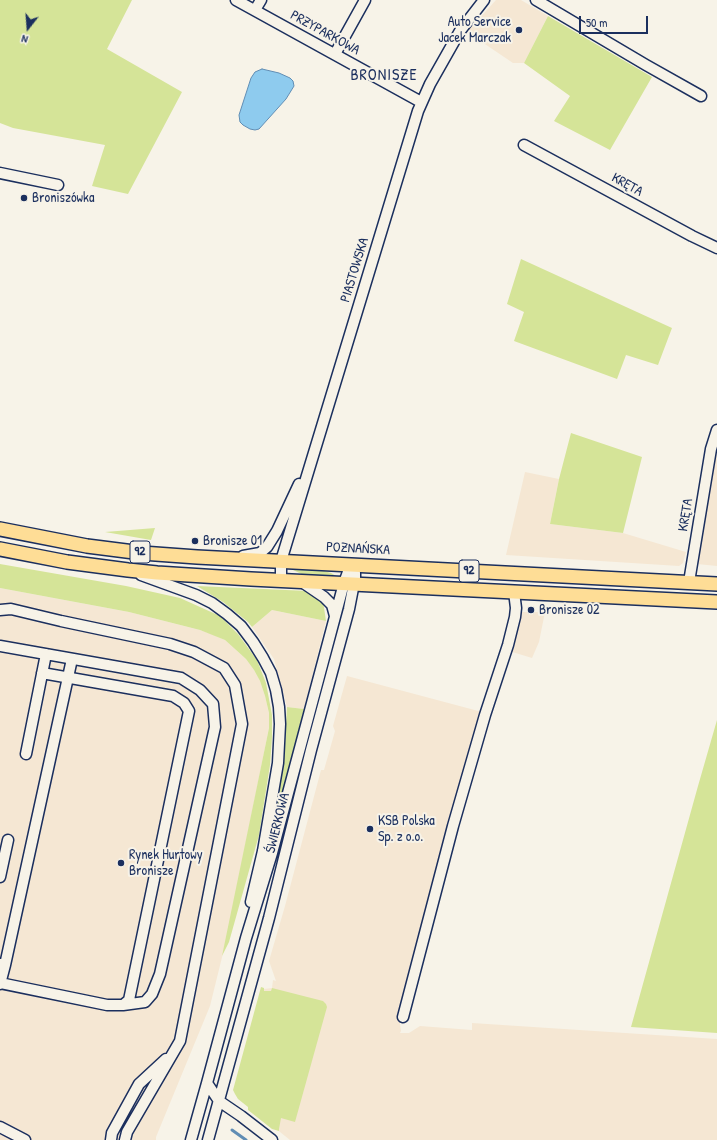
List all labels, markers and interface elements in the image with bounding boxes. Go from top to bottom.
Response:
street label: PRZYPARKOWA [287,7,363,59]
north arrow [8,8,48,48]
scale bar [581,8,650,34]
place label: Auto Service Jacek Marczak [438,14,511,46]
text: 50 m [586,14,607,31]
marker: Auto Service Jacek Marczak [514,25,524,35]
text: N [20,32,29,47]
district label: BRONISZE [350,66,418,86]
street label: KRĘTA [608,170,646,200]
place label: Broniszówka [32,190,94,206]
marker: Broniszówka [19,193,29,203]
street label: PIASTOWSKA [337,236,373,304]
street label: KRĘTA [675,497,697,533]
place label: Bronisze 01 [203,533,262,549]
marker: Bronisze 01 [190,536,200,546]
street label: POZNAŃSKA [326,539,390,559]
road number: 92 [130,541,150,563]
road number: 92 [459,560,479,582]
place label: Bronisze 02 [539,602,600,618]
marker: Bronisze 02 [526,605,536,615]
street label: ŚWIERKOWA [262,791,294,855]
place label: KSB Polska Sp. z o.o. [378,813,435,846]
marker: KSB Polska Sp. z o.o. [365,824,375,834]
place label: Rynek Hurtowy Bronisze [129,847,203,880]
marker: Rynek Hurtowy Bronisze [116,858,126,868]

